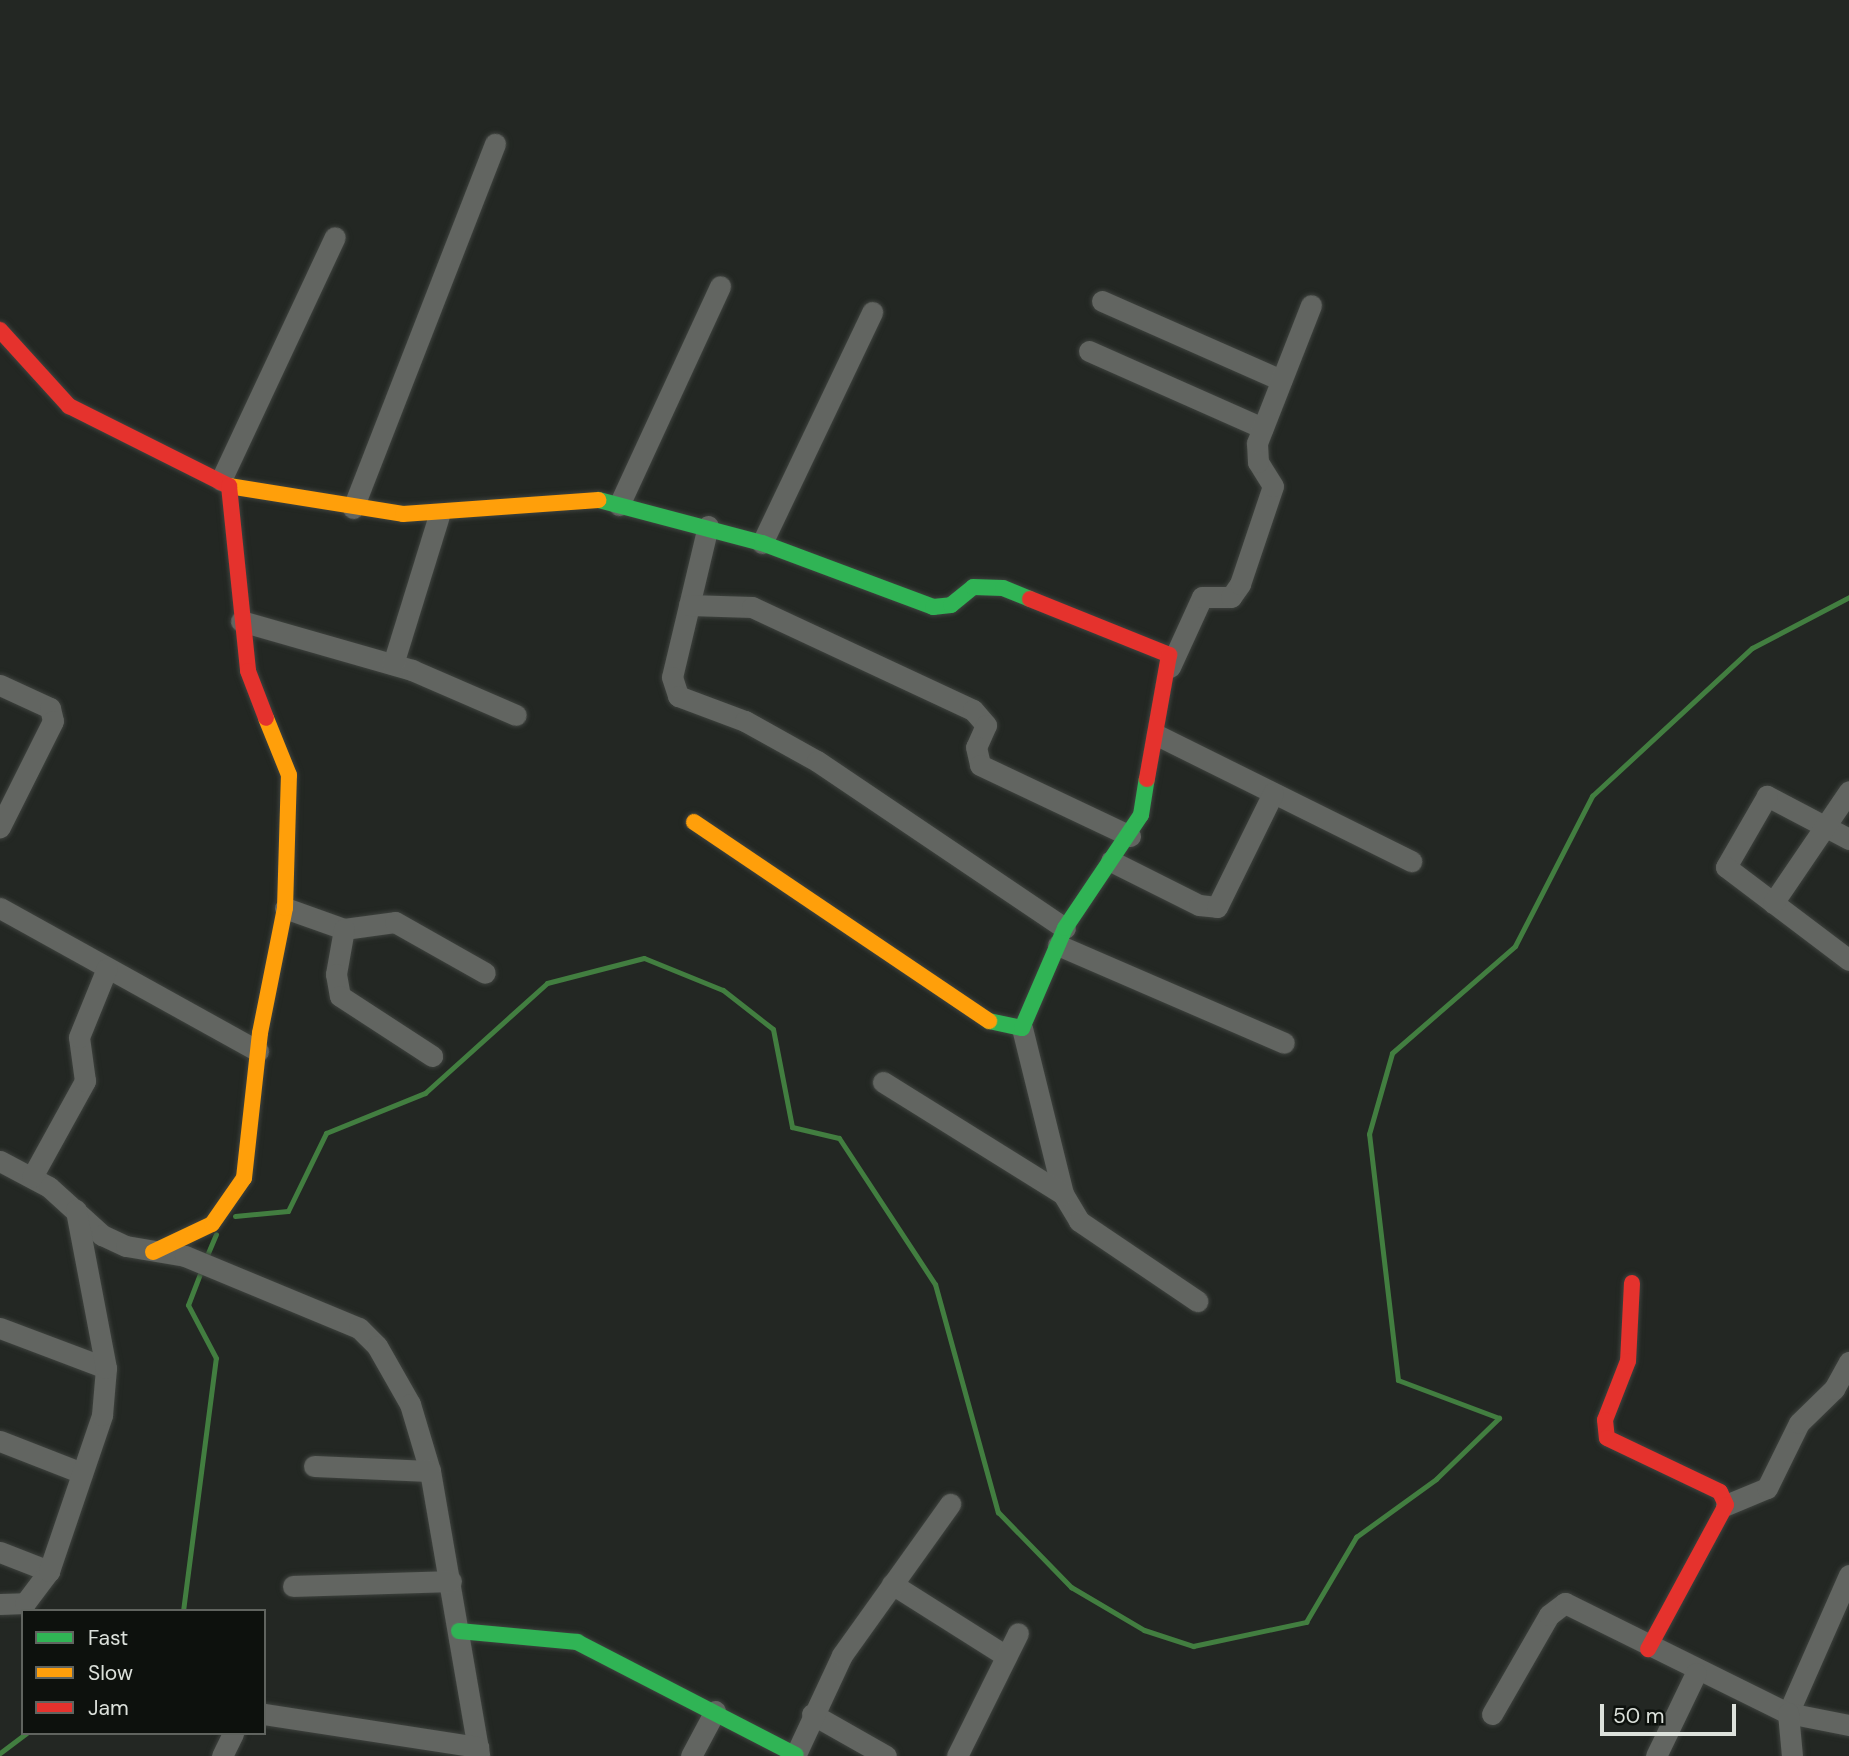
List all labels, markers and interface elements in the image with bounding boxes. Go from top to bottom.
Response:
legend [21,1609,266,1735]
text: Fast [88,1624,128,1652]
text: Slow [88,1659,133,1687]
scale bar [1604,1690,1741,1734]
text: Jam [88,1694,129,1722]
text: 50 m [1613,1702,1664,1730]

